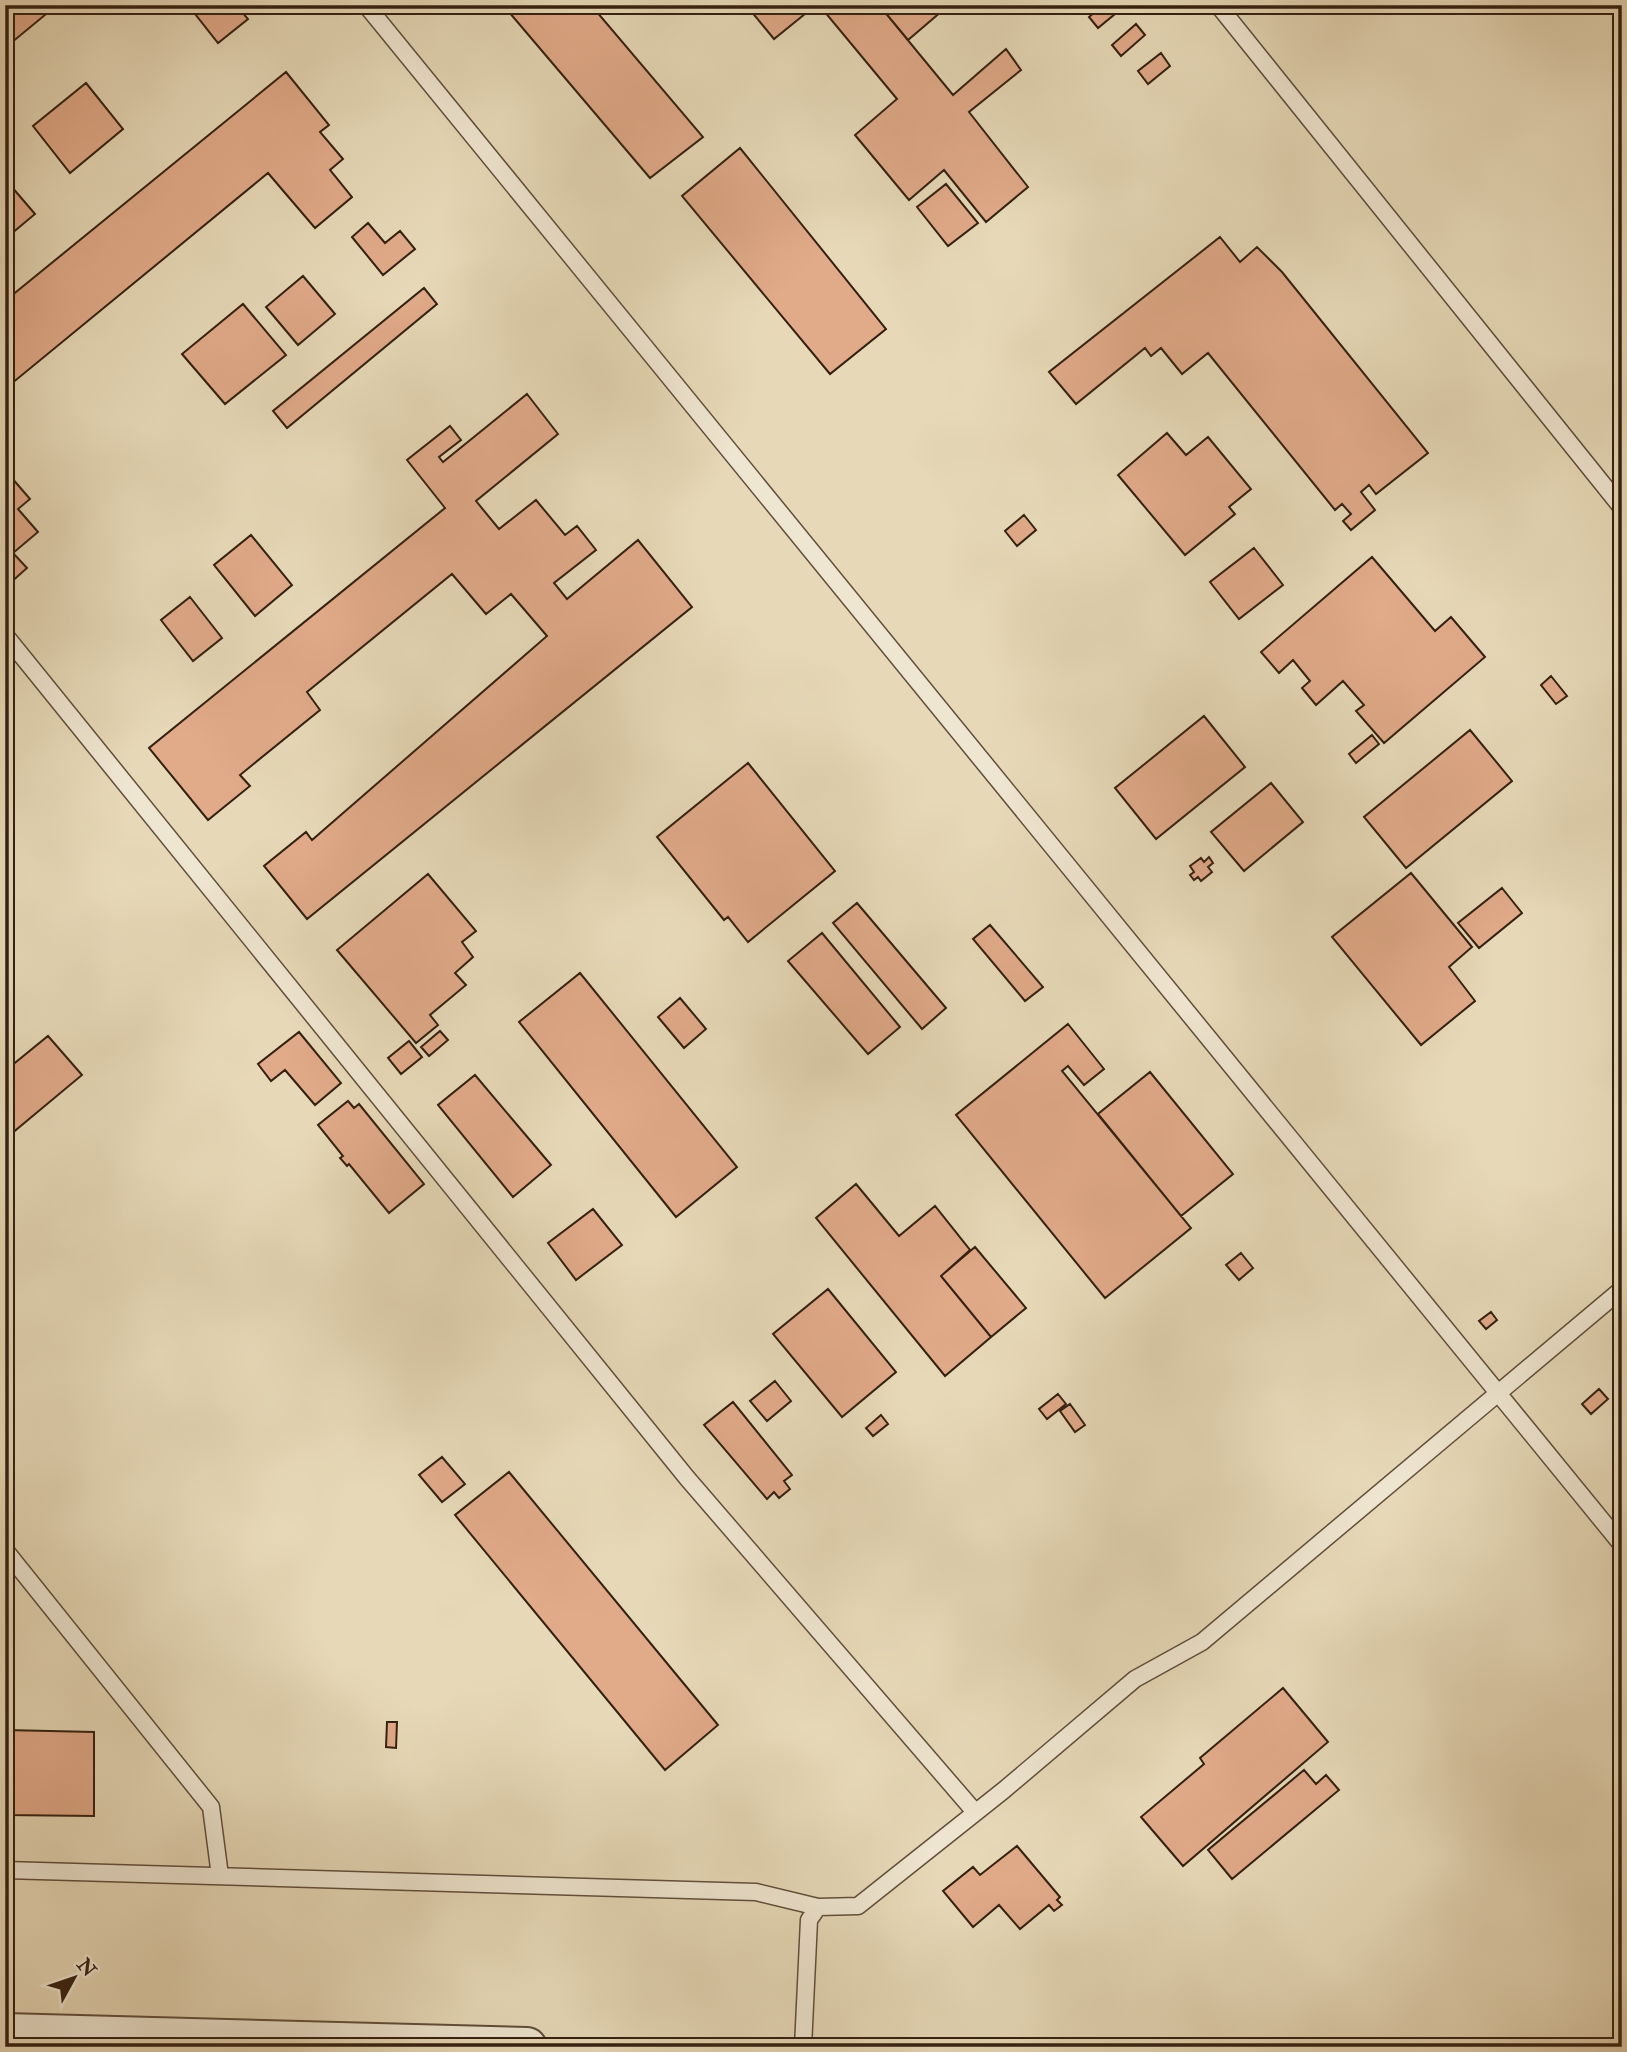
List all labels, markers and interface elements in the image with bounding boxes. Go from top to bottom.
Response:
north arrow [38,1944,108,2014]
text: N [71,1953,102,1983]

